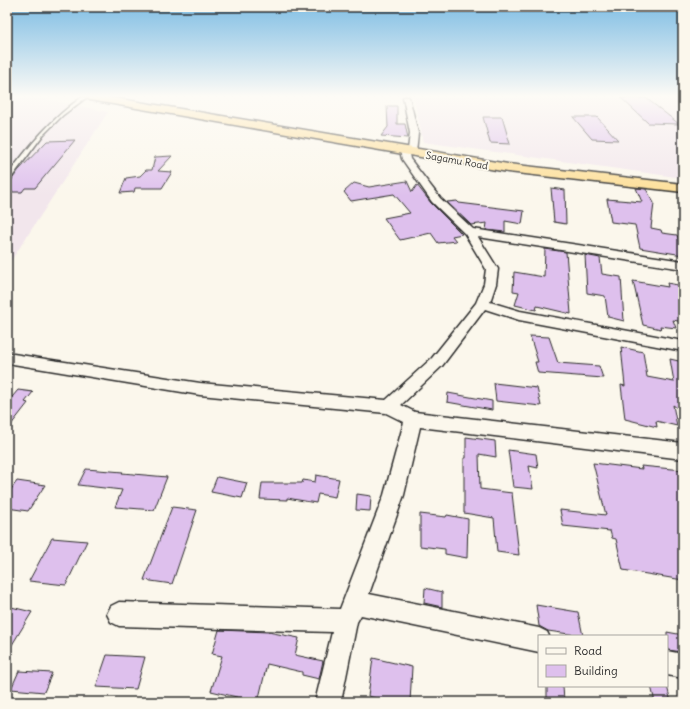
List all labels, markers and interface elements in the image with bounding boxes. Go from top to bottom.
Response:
street label: Sagamu Road [425,149,489,172]
legend [538,635,668,687]
text: Road [574,643,602,658]
text: Building [574,663,618,678]

